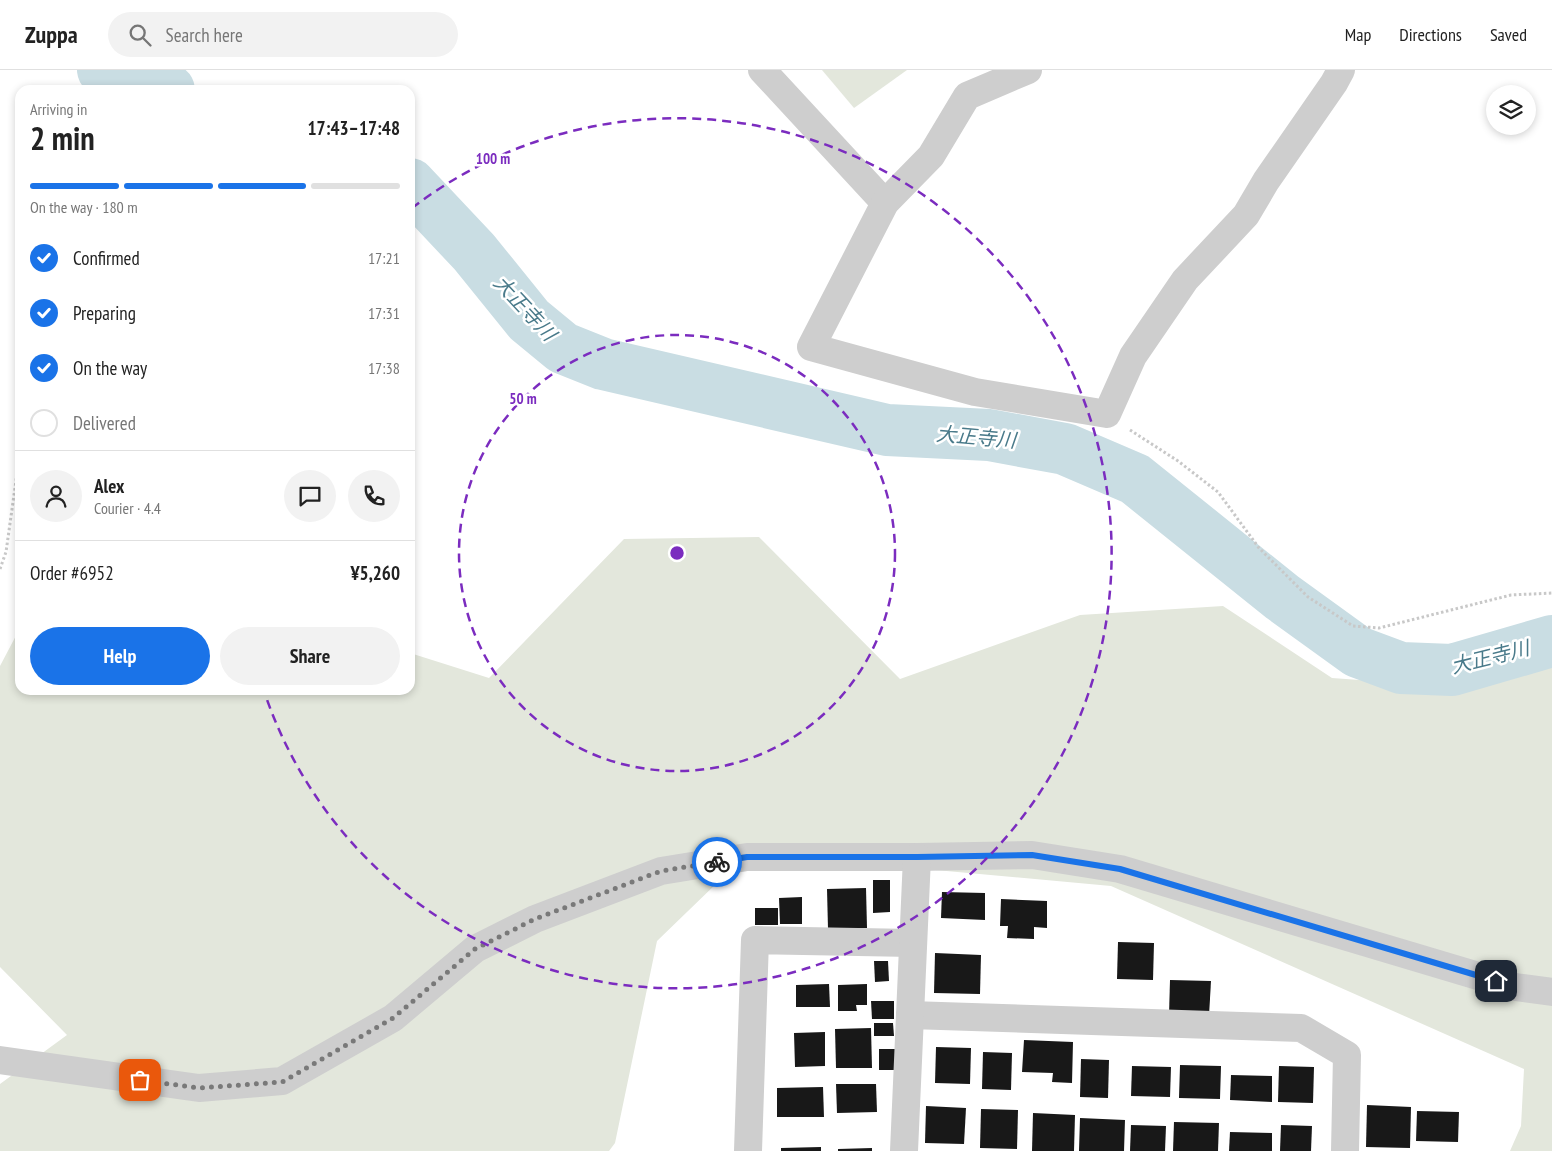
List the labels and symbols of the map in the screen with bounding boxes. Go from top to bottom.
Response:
text: 100 m [476,149,510,168]
water label: 大正寺川 [488,270,563,348]
text: 50 m [509,389,537,408]
water label: 大正寺川 [935,421,1019,454]
centre of rings [668,544,686,562]
water label: 大正寺川 [1448,634,1534,679]
courier [692,837,742,887]
pin [1475,960,1517,1002]
pin [119,1059,161,1101]

